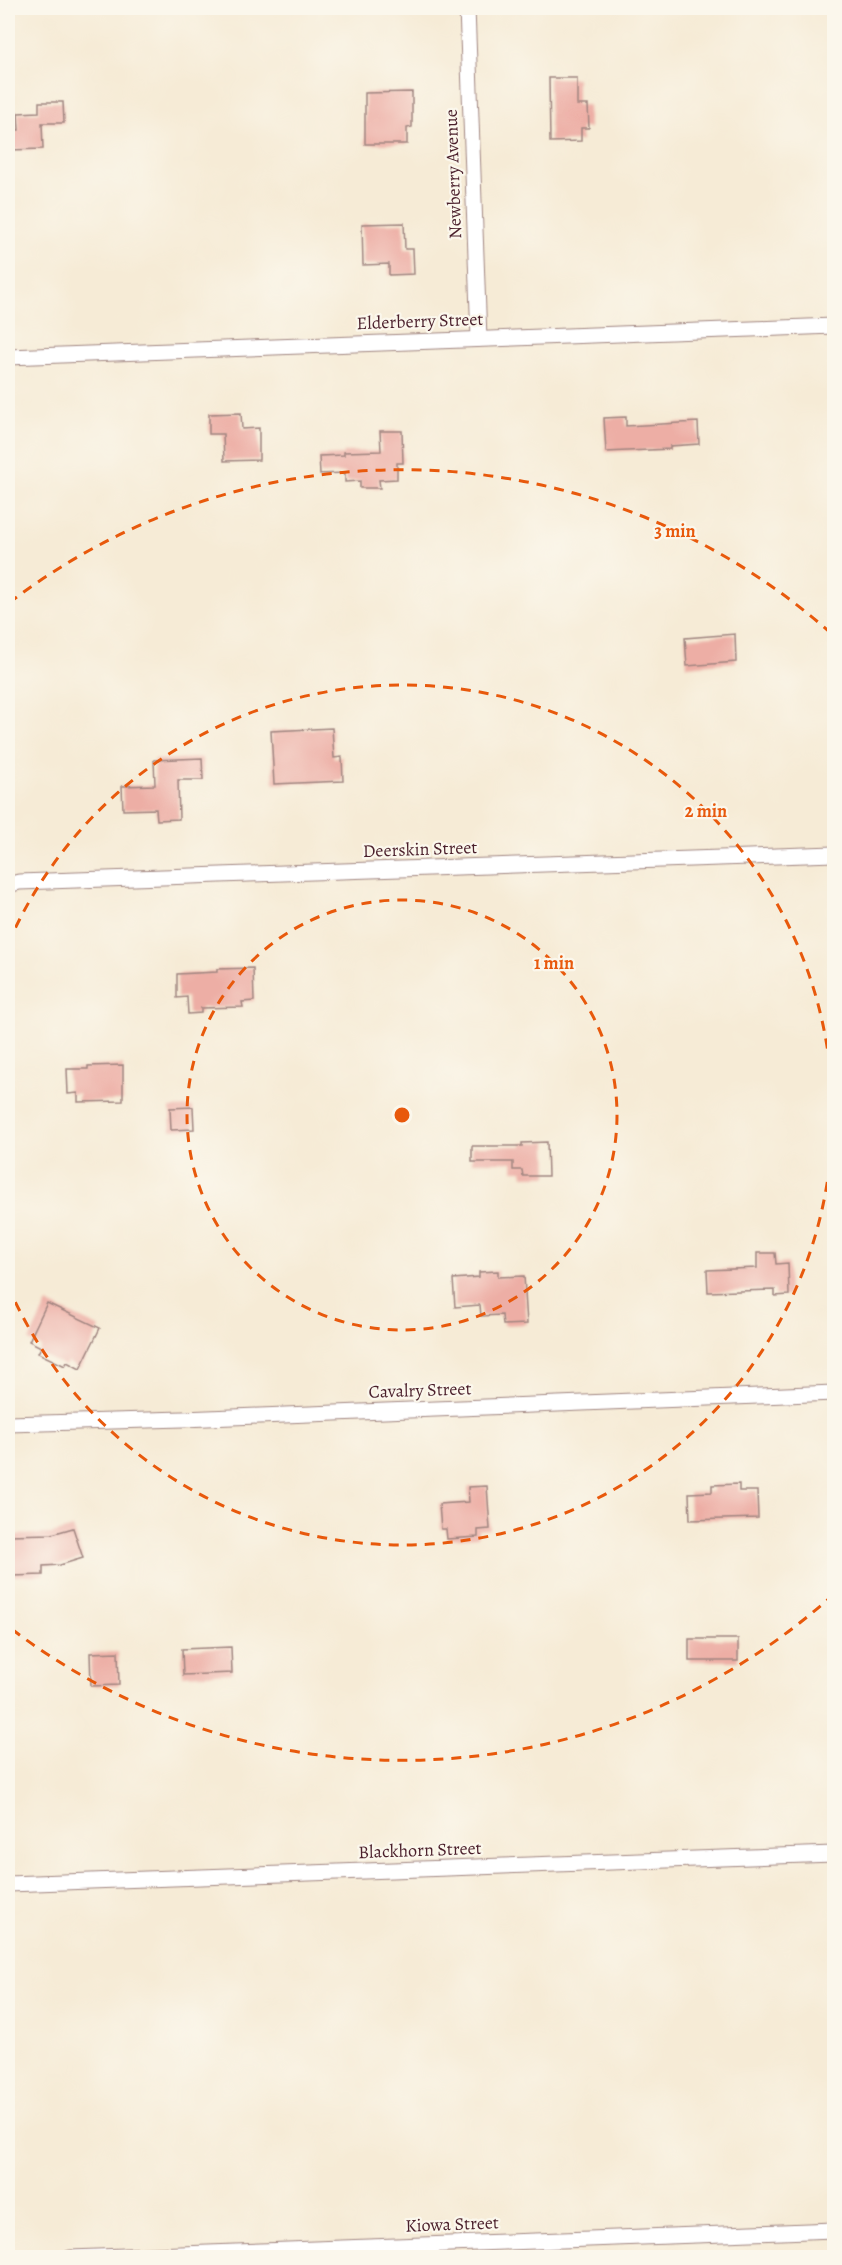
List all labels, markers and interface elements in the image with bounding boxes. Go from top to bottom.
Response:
street label: Newberry Avenue [439,109,467,239]
street label: Elderberry Street [356,307,484,335]
text: 3 min [654,519,696,543]
text: 2 min [685,799,727,823]
street label: Deerskin Street [362,835,478,863]
text: 1 min [534,951,574,975]
centre of rings [392,1105,412,1125]
street label: Cavalry Street [368,1376,472,1404]
street label: Blackhorn Street [358,1836,482,1864]
street label: Kiowa Street [405,2210,499,2238]

